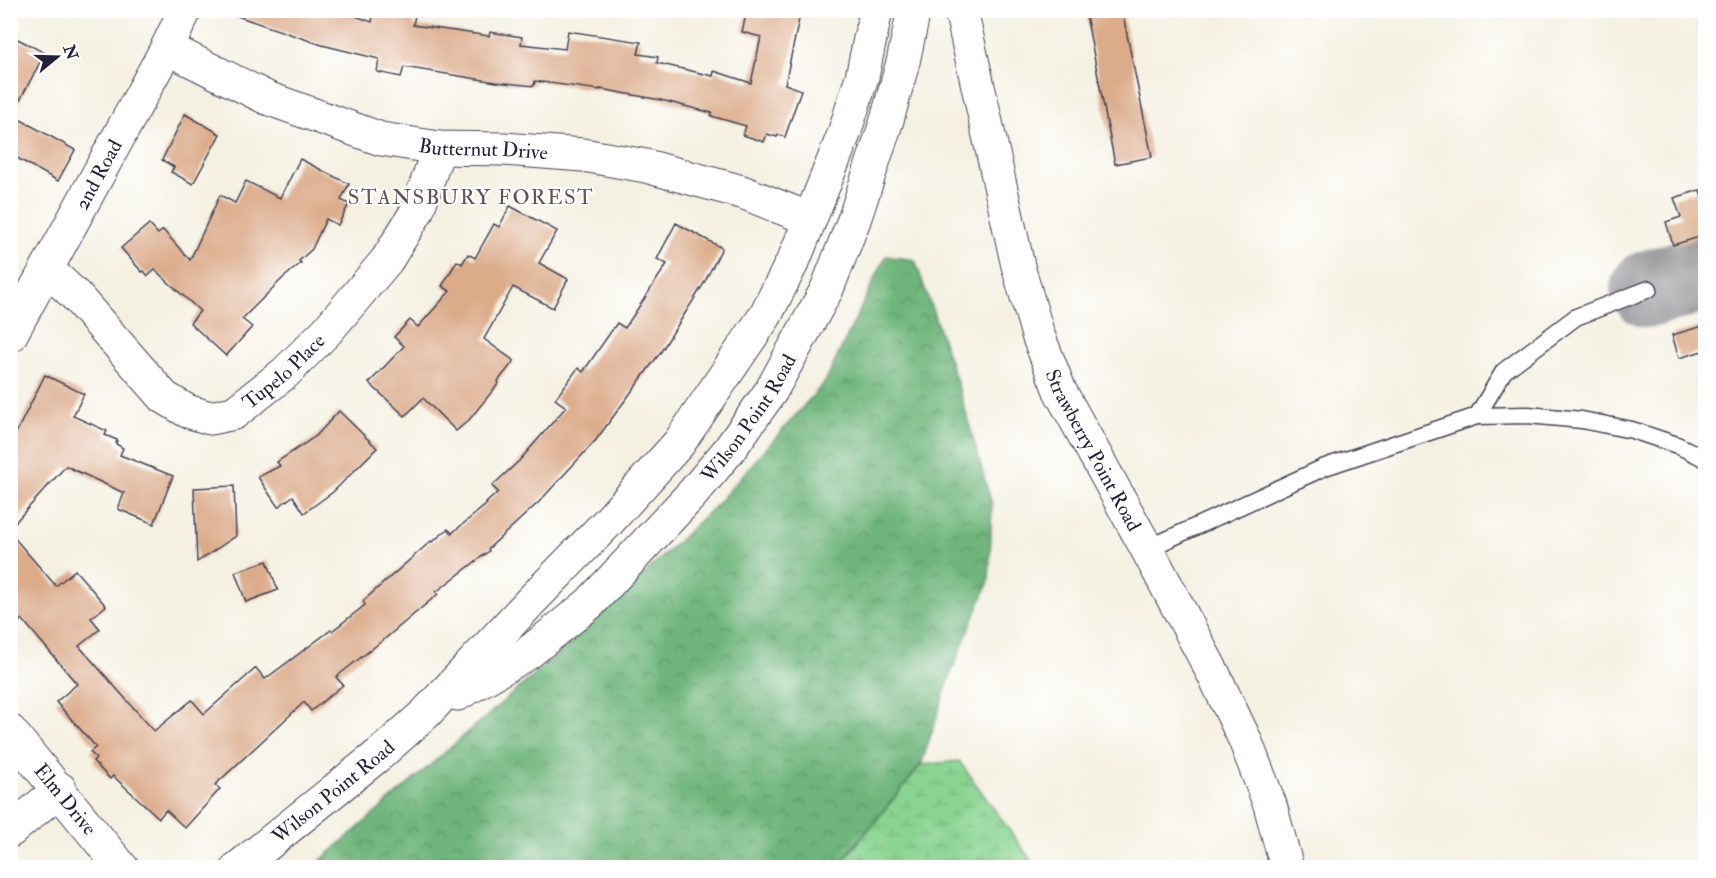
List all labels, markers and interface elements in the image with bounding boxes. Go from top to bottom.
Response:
north arrow [27,27,87,87]
text: N [58,41,82,63]
street label: Butternut Drive [417,133,549,165]
street label: 2nd Road [69,135,128,214]
district label: STANSBURY FOREST [348,184,594,211]
street label: Tupelo Place [238,328,330,415]
street label: Wilson Point Road [695,350,802,488]
street label: Strawberry Point Road [1040,366,1147,536]
street label: Wilson Point Road [266,735,400,850]
street label: Elm Drive [29,759,102,840]

